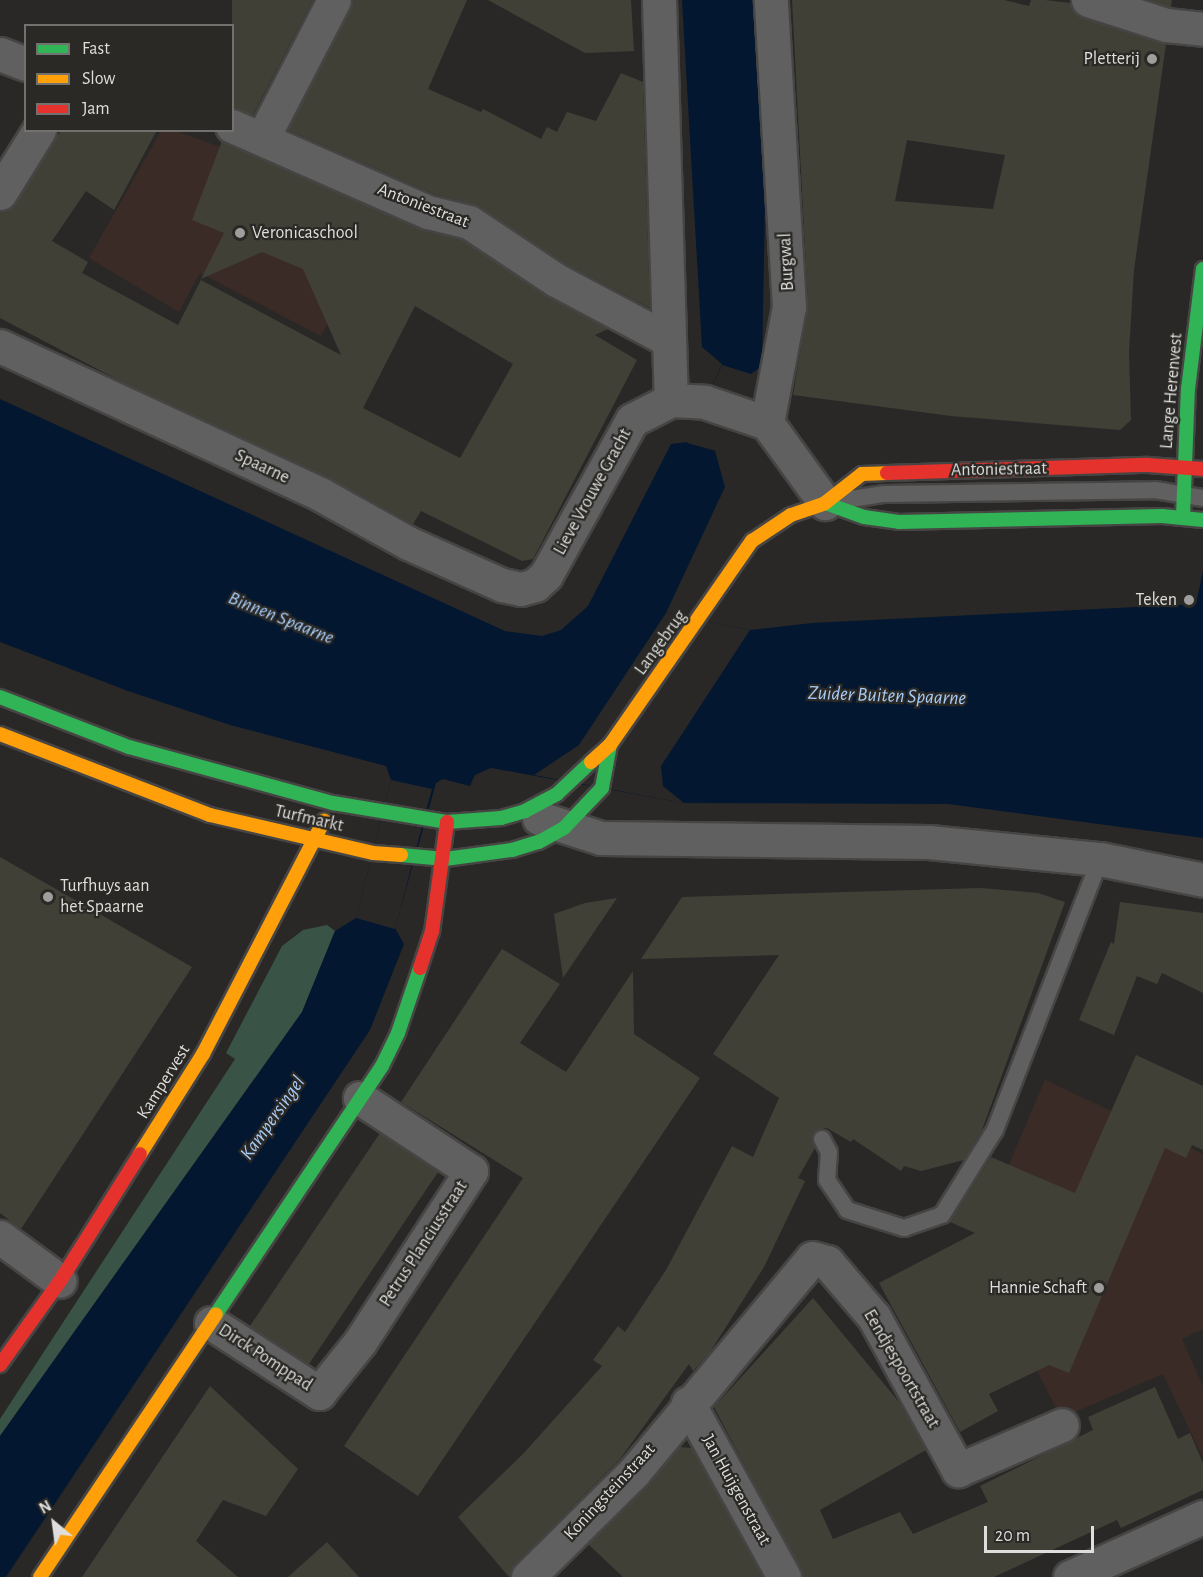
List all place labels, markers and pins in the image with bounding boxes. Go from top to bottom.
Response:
place label: Pletterij [1083,48,1140,70]
marker: Pletterij [1145,52,1159,66]
place label: Veronicaschool [252,222,358,244]
marker: Veronicaschool [233,226,247,240]
place label: Teken [1136,589,1177,611]
marker: Teken [1182,593,1196,607]
place label: Turfhuys aan het Spaarne [60,876,149,918]
marker: Turfhuys aan het Spaarne [41,890,55,904]
place label: Hannie Schaft [989,1277,1087,1299]
marker: Hannie Schaft [1092,1281,1106,1295]

